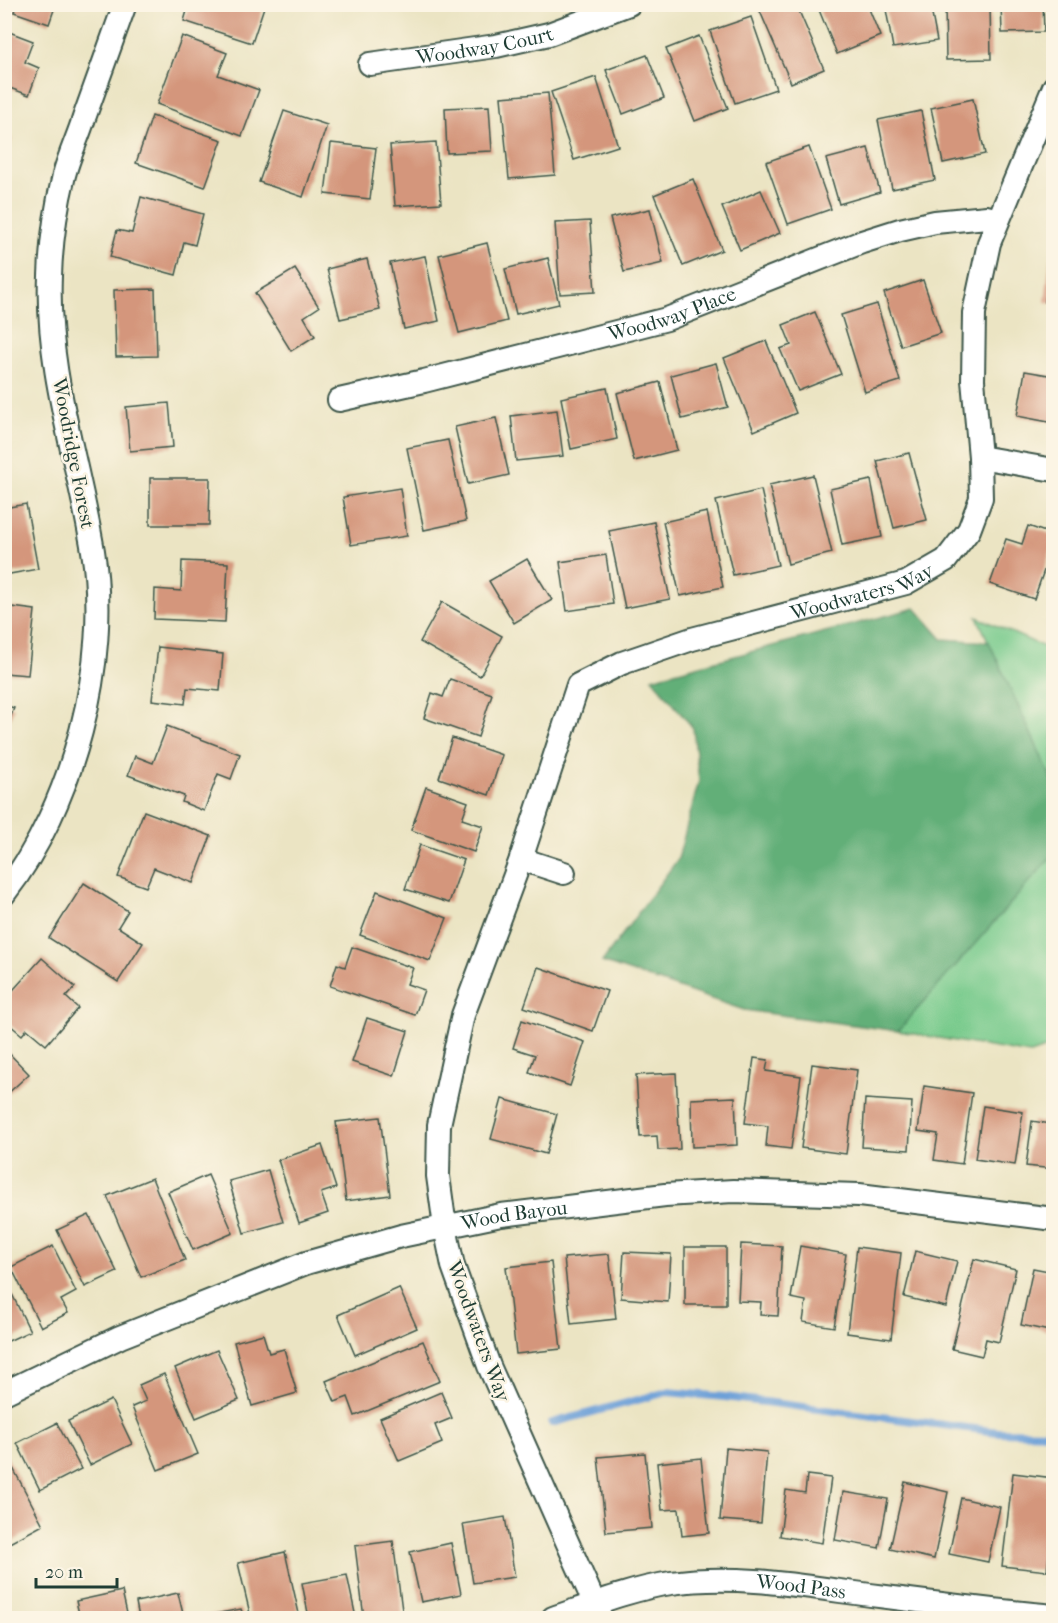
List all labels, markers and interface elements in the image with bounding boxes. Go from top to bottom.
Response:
street label: Woodway Court [414,22,557,69]
street label: Woodway Place [605,282,739,346]
street label: Woodridge Forest [47,375,99,530]
street label: Woodwaters Way [787,558,939,625]
street label: Wood Bayou [458,1196,569,1235]
street label: Woodwaters Way [442,1257,515,1406]
scale bar [36,1551,117,1589]
text: 20 m [45,1562,83,1583]
street label: Wood Pass [755,1570,847,1604]

